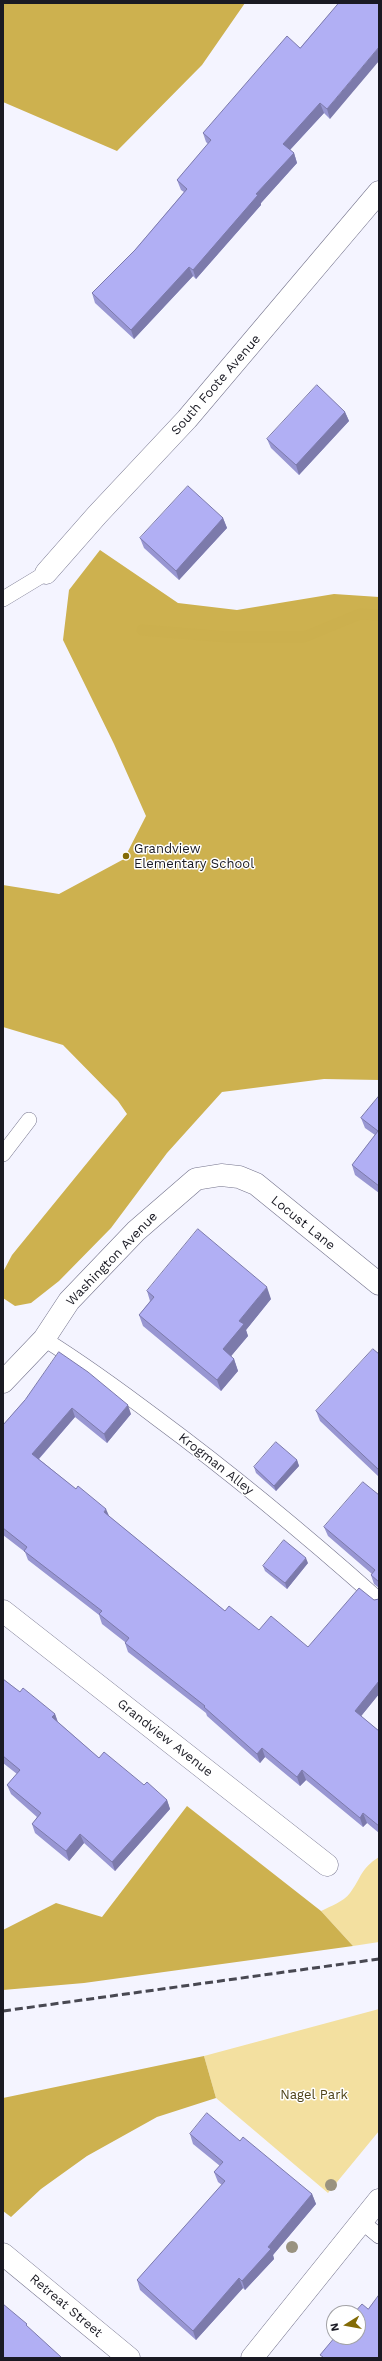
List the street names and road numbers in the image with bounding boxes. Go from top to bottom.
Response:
street label: South Foote Avenue [168,332,264,438]
street label: Locust Lane [268,1192,338,1254]
street label: Washington Avenue [63,1209,161,1309]
street label: Krogman Alley [175,1430,257,1498]
street label: Grandview Avenue [114,1696,216,1780]
street label: Retreat Street [27,2271,105,2341]

